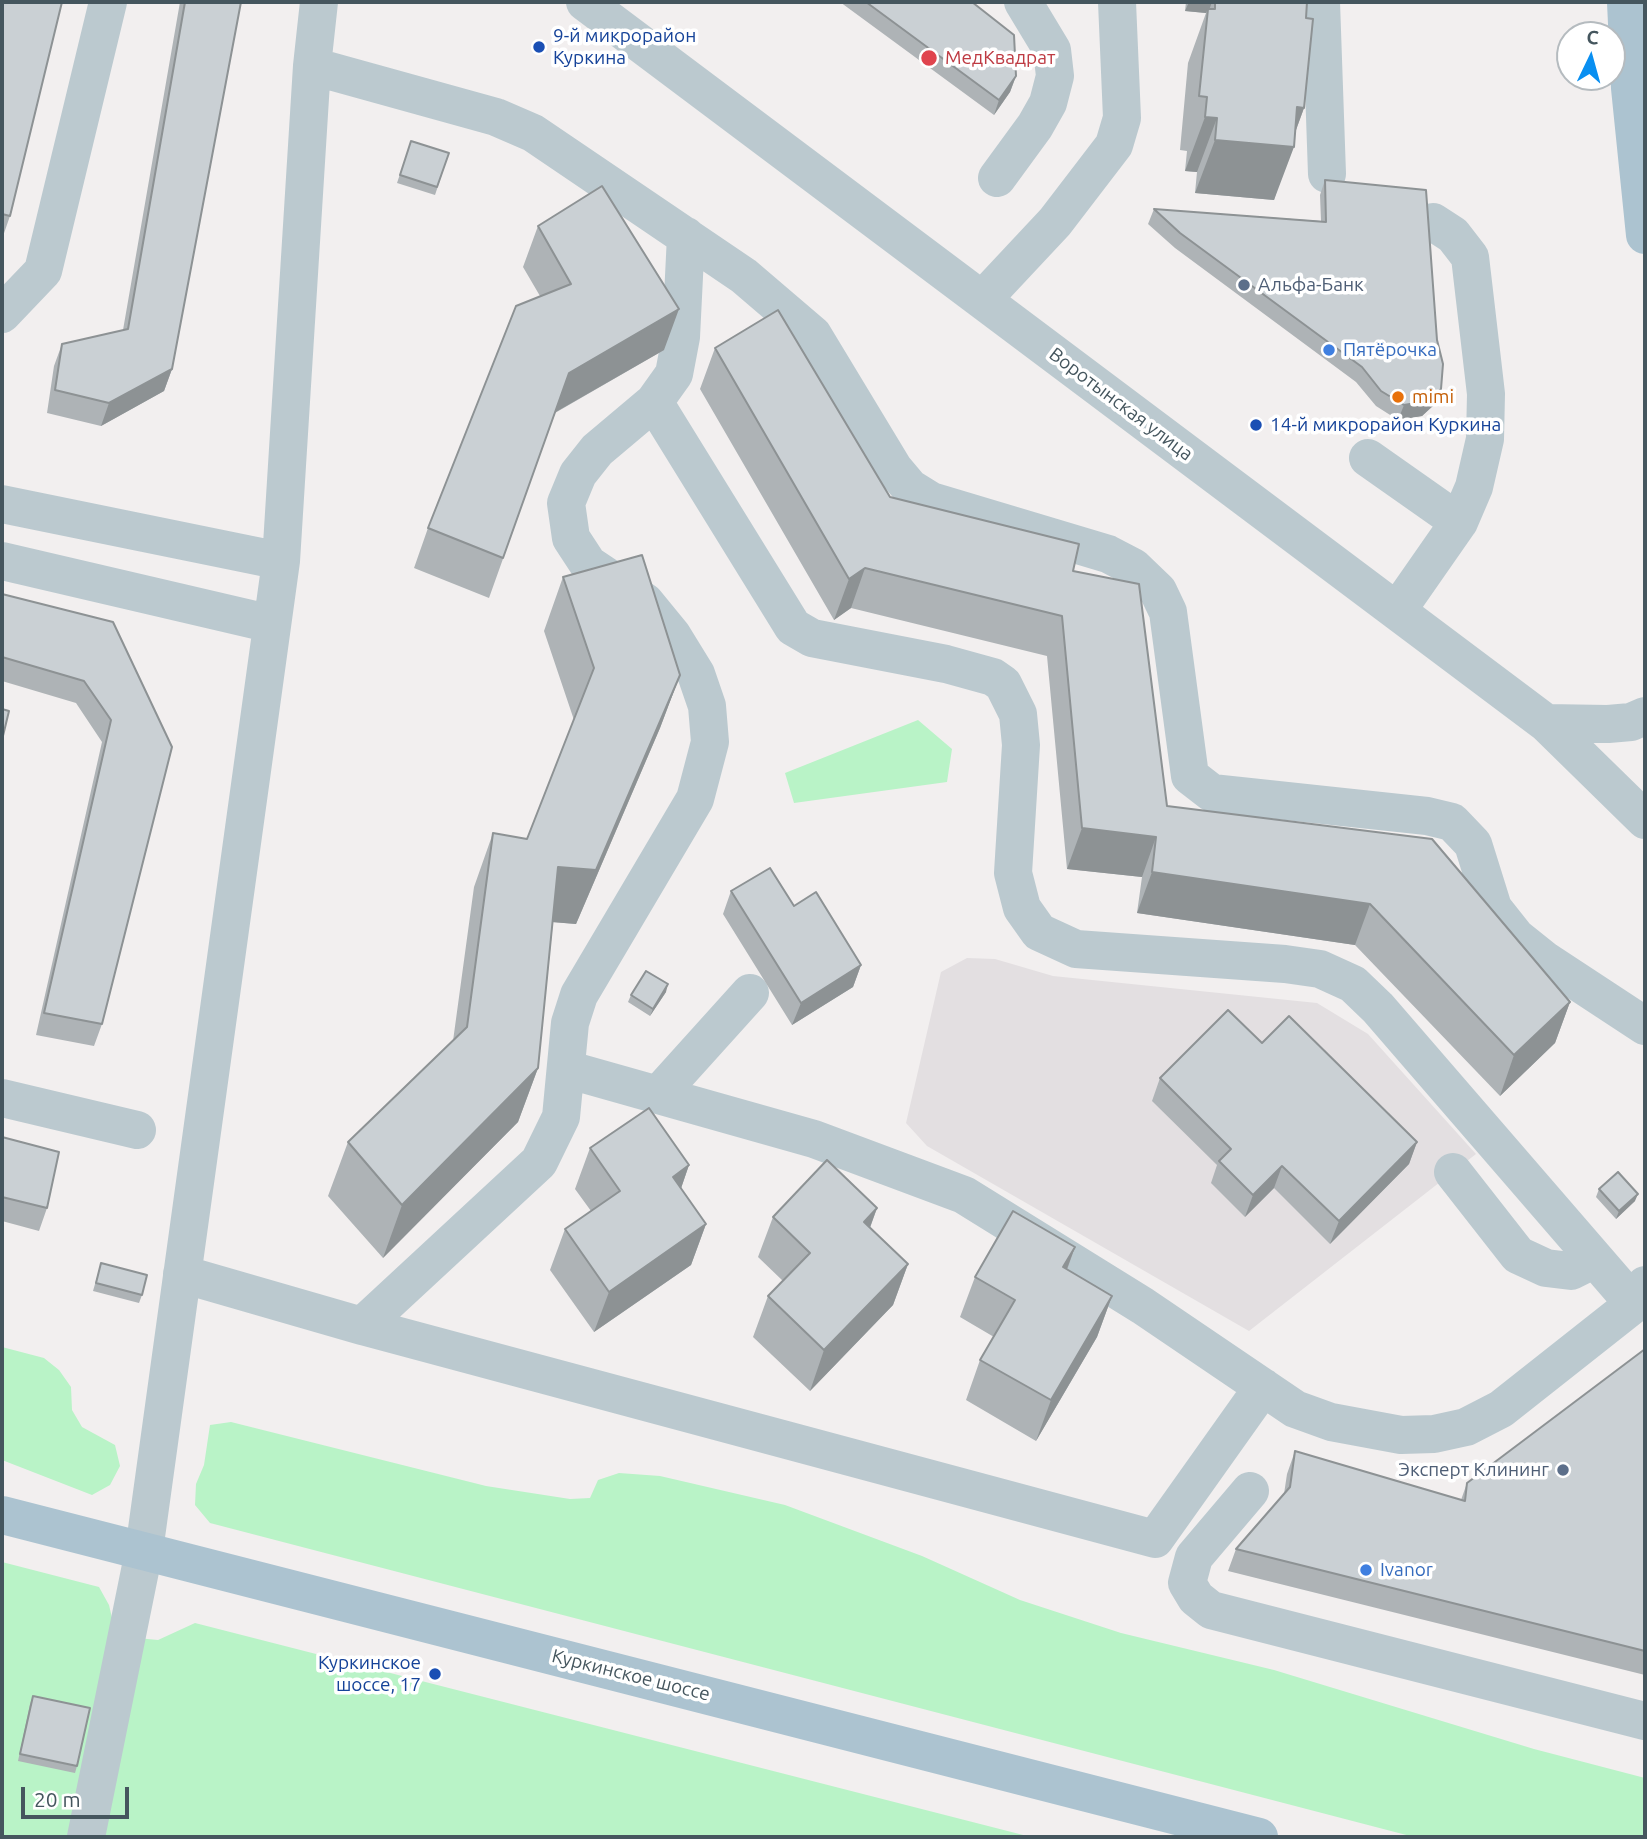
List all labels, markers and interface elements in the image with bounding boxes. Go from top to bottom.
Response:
north arrow [1556,21,1626,91]
place label: 9-й микрорайон Куркина [553,25,696,69]
text: С [1586,26,1600,49]
marker: 9-й микрорайон Куркина [531,39,547,55]
place label: МедКвадрат [945,47,1055,69]
marker: МедКвадрат [919,48,939,68]
place label: Альфа-Банк [1258,274,1364,296]
marker: Альфа-Банк [1236,277,1252,293]
place label: Пятёрочка [1343,339,1437,361]
marker: Пятёрочка [1321,342,1337,358]
street label: Воротынская улица [1045,343,1197,465]
place label: mimi [1412,386,1454,408]
marker: mimi [1390,389,1406,405]
place label: 14-й микрорайон Куркина [1270,414,1501,436]
marker: 14-й микрорайон Куркина [1248,417,1264,433]
place label: Эксперт Клининг [1398,1459,1549,1481]
marker: Эксперт Клининг [1555,1462,1571,1478]
place label: Ivanor [1380,1559,1433,1581]
marker: Ivanor [1358,1562,1374,1578]
street label: Куркинское шоссе [550,1644,712,1706]
place label: Куркинское шоссе, 17 [318,1652,421,1696]
marker: Куркинское шоссе, 17 [427,1666,443,1682]
scale bar [24,1772,133,1816]
text: 20 m [34,1787,81,1811]

